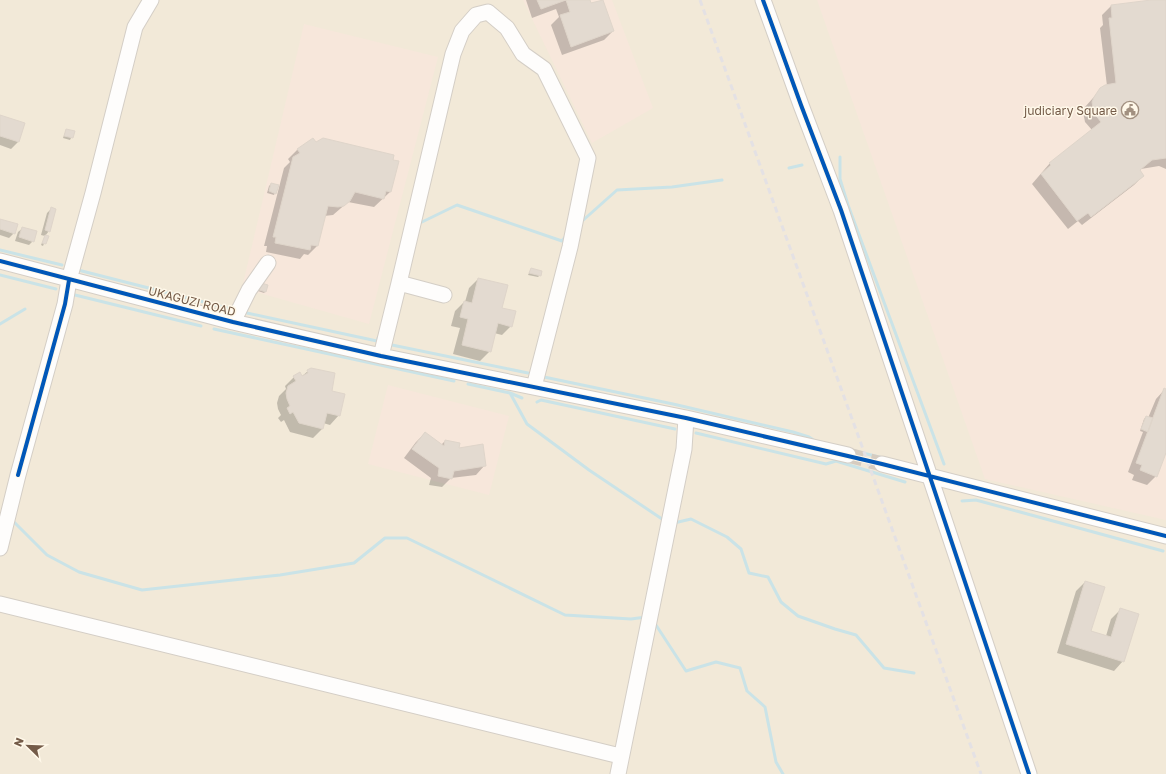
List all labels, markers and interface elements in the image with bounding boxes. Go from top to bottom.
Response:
public building icon: judiciary Square [1120,100,1140,120]
place label: judiciary Square [1023,103,1117,118]
street label: UKAGUZI ROAD [147,283,237,319]
north arrow [8,726,48,766]
text: N [11,736,26,748]

